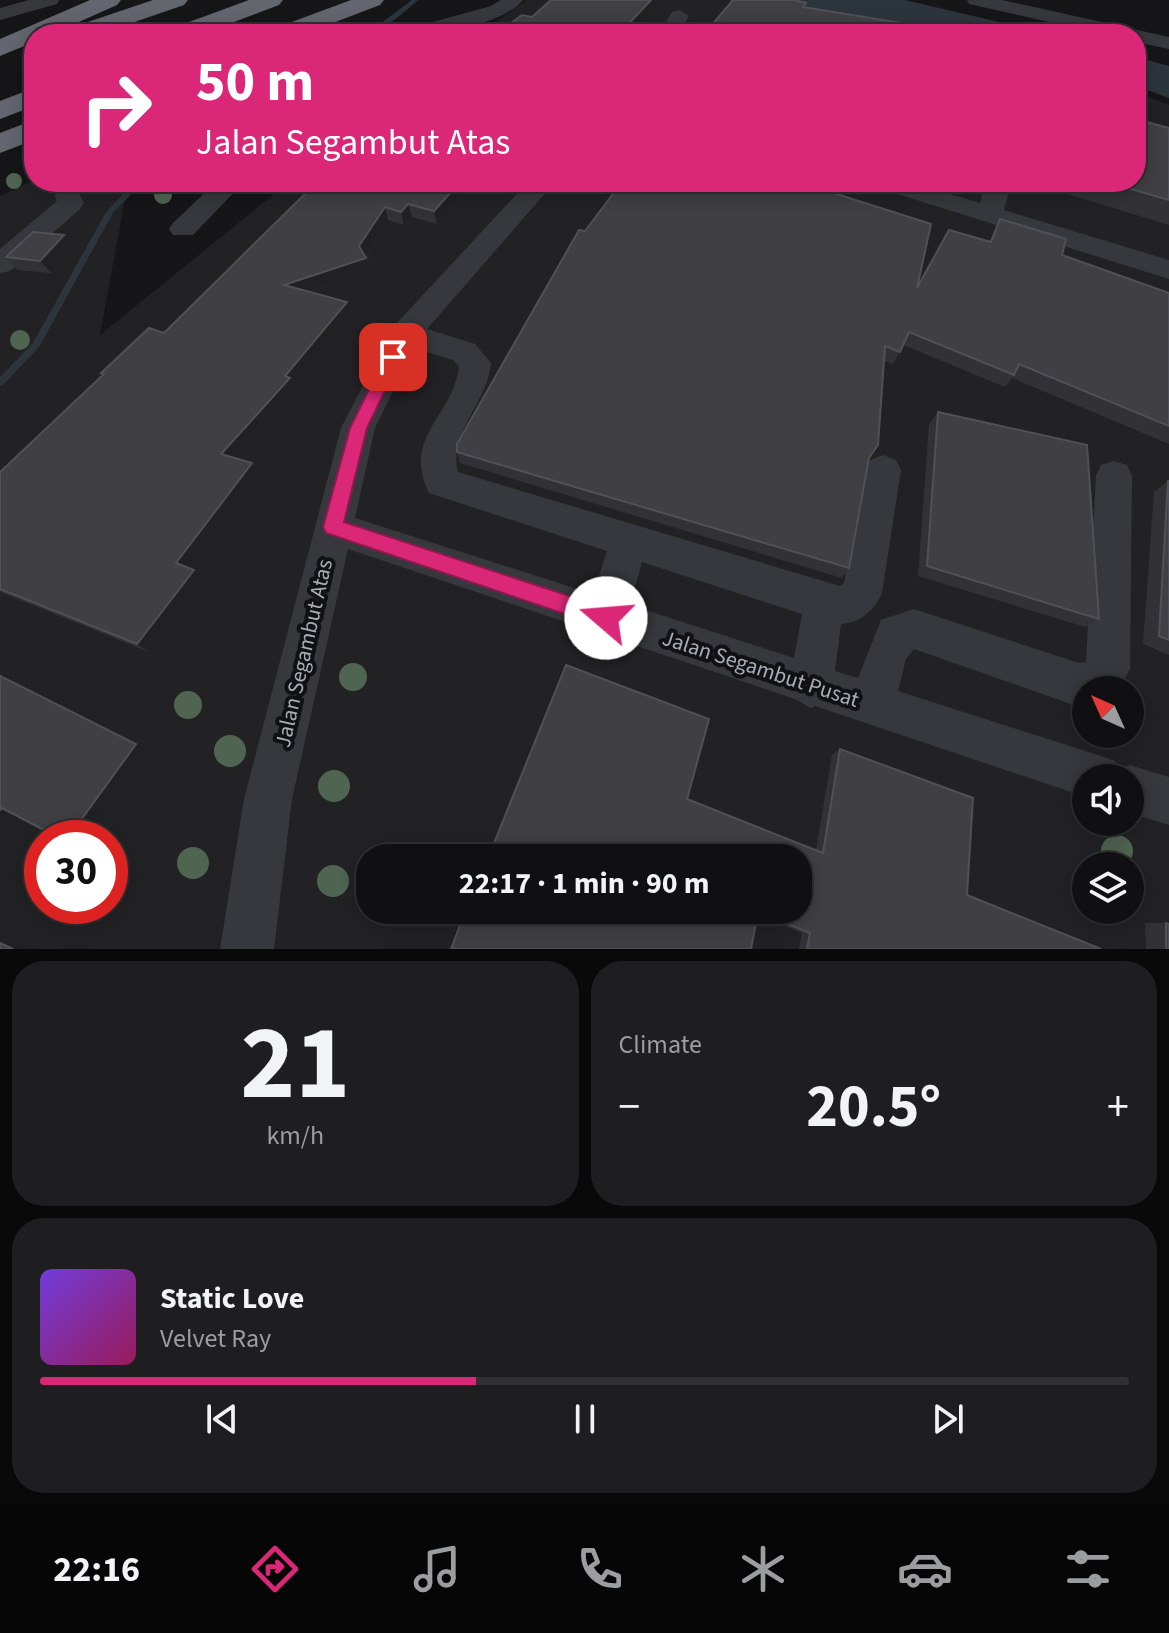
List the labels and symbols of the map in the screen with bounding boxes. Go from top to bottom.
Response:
pin [359,323,427,391]
street label: Jalan Segambut Atas [267,556,341,750]
position arrow [564,576,648,660]
street label: Jalan Segambut Pusat [658,622,864,716]
north arrow [1072,676,1144,748]
speed limit sign: 30 [24,820,128,924]

